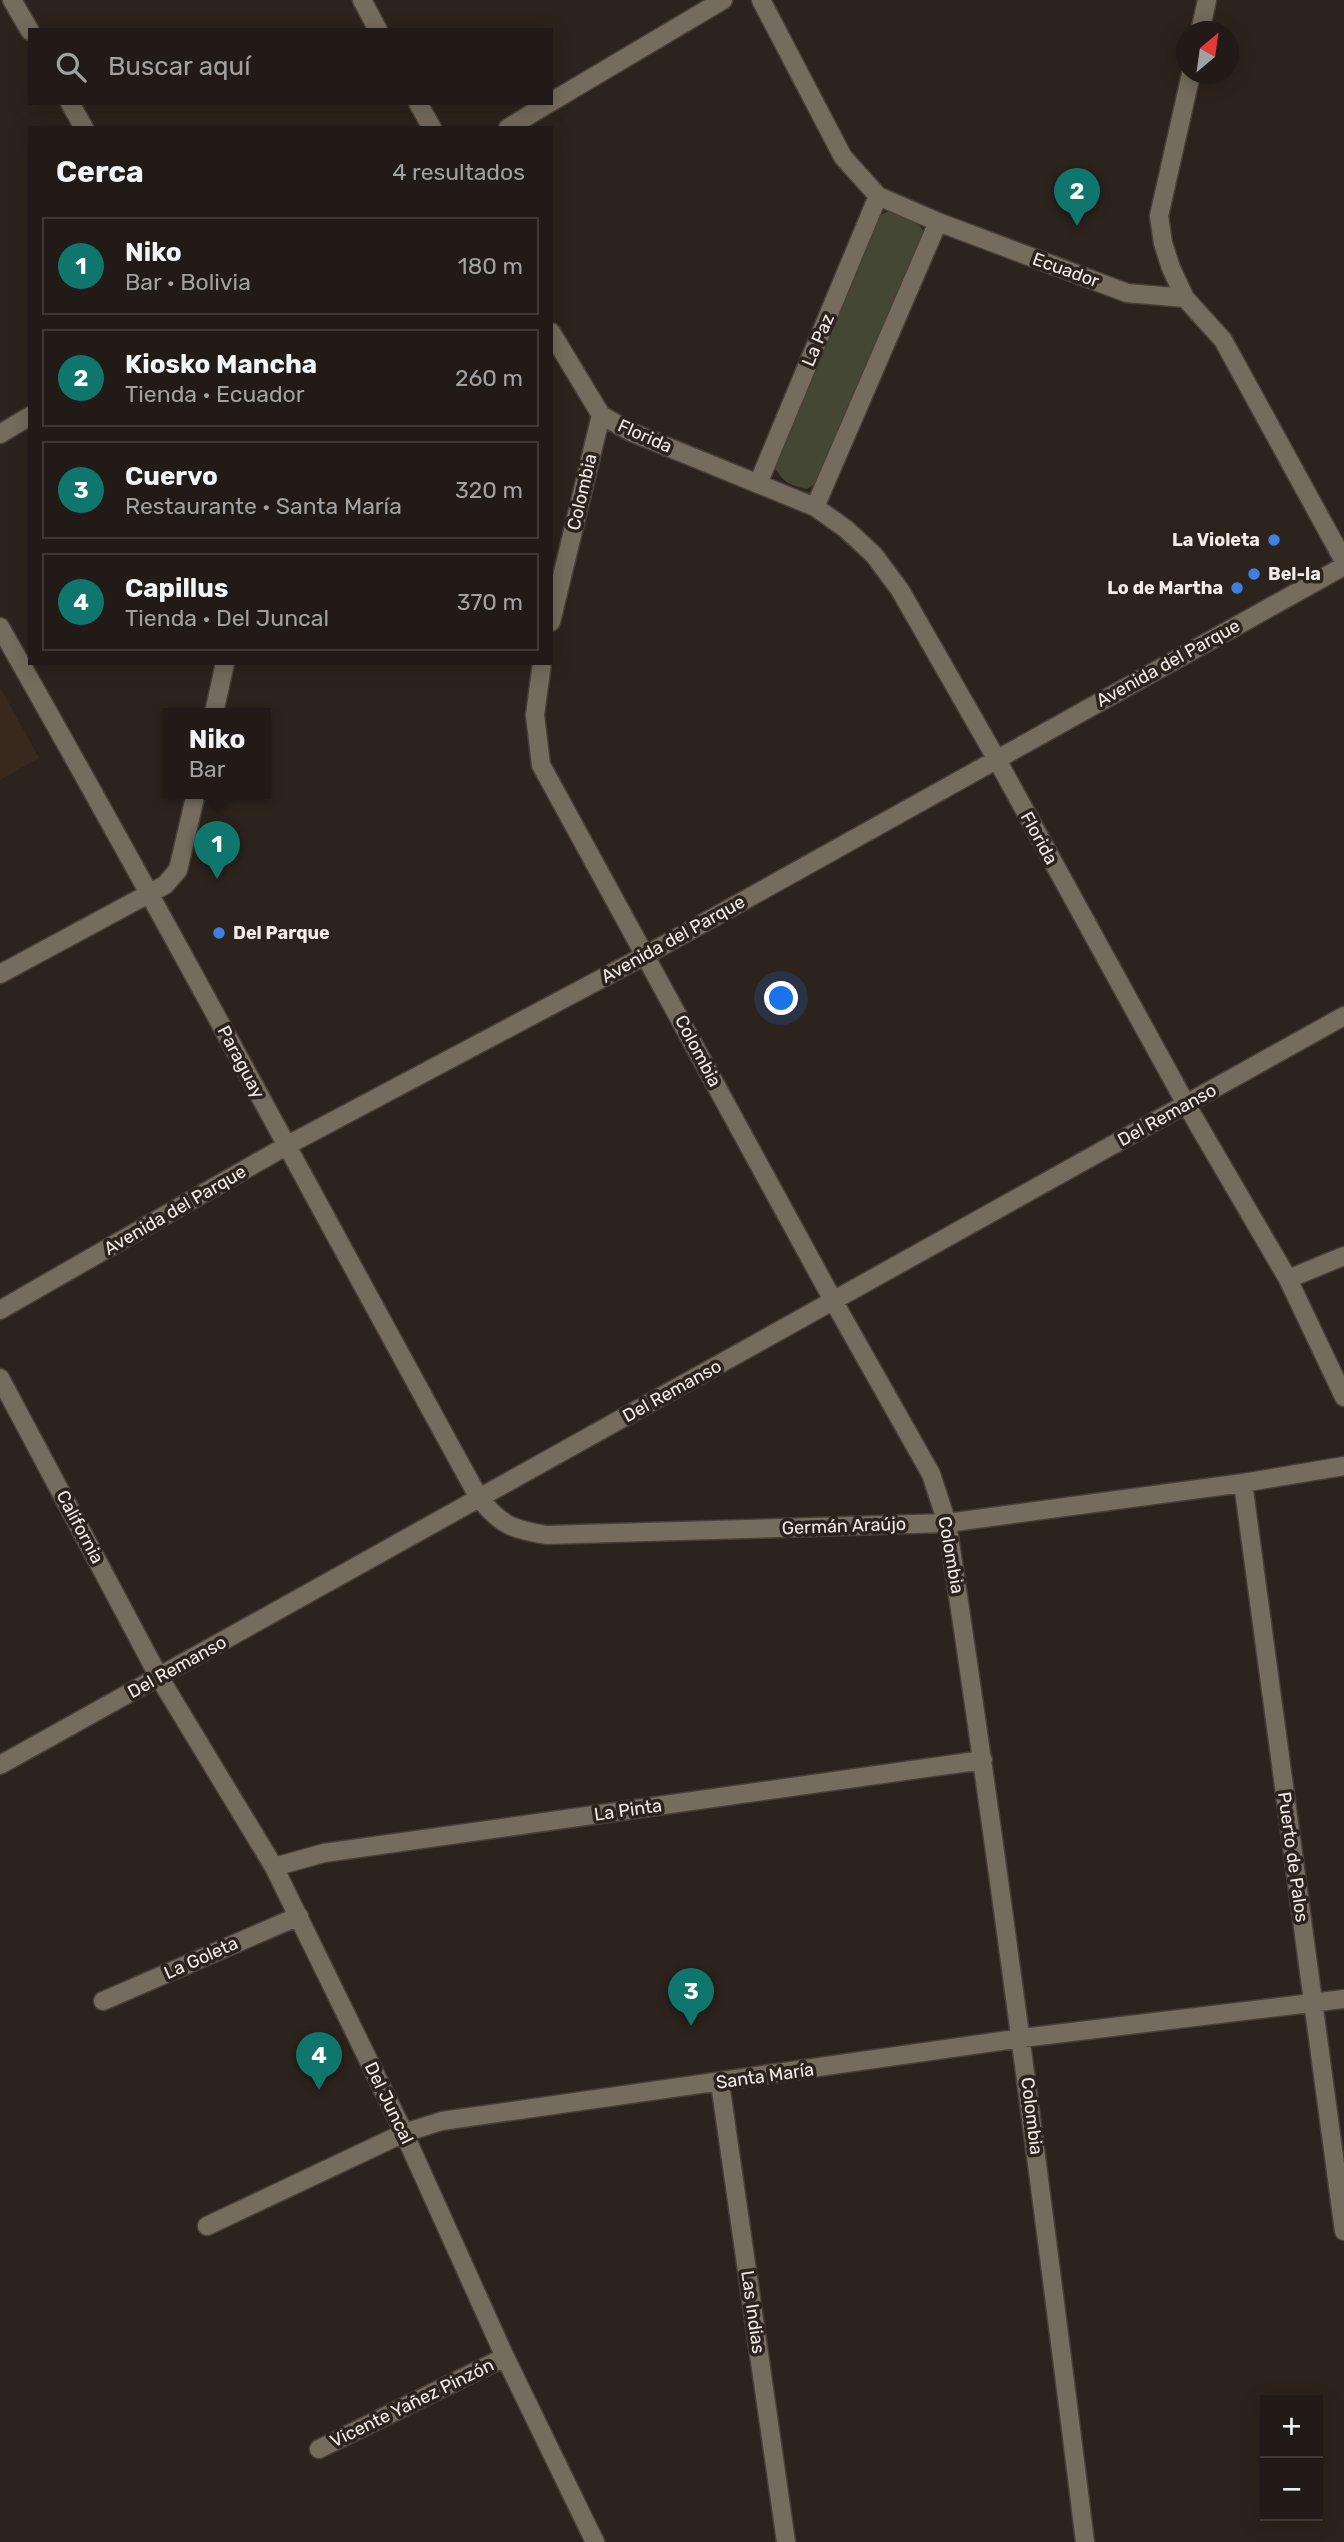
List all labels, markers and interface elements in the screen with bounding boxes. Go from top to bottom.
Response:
north arrow [1176,21,1239,84]
search box [28,28,553,105]
icon: search [52,48,90,86]
text: Buscar aquí [108,51,250,82]
text: Cerca [56,154,144,190]
text: 4 resultados [392,158,525,186]
pin: 2 [1054,168,1100,226]
text: Niko [125,237,182,268]
street label: Ecuador [1030,248,1103,292]
text: 1 [75,252,87,280]
text: 180 m [458,252,523,280]
text: Bar · Bolivia [125,268,251,296]
street label: La Paz [797,310,839,370]
text: Kiosko Mancha [125,349,317,380]
text: 2 [74,364,88,392]
text: 260 m [455,364,523,392]
text: Tienda · Ecuador [125,380,305,408]
street label: Florida [614,414,676,458]
street label: Colombia [563,452,601,532]
text: Cuervo [125,461,218,492]
text: 3 [73,476,89,504]
text: 320 m [455,476,523,504]
text: Restaurante · Santa María [125,492,402,520]
place label: La Violeta [1172,529,1260,551]
marker: La Violeta [1266,532,1282,548]
place label: Bel-la [1268,563,1321,585]
marker: Bel-la [1246,566,1262,582]
text: Capillus [125,573,228,604]
place label: Lo de Martha [1107,577,1223,599]
marker: Lo de Martha [1229,580,1245,596]
text: 4 [73,588,89,616]
text: 370 m [457,588,523,616]
text: Tienda · Del Juncal [125,604,329,632]
street label: Avenida del Parque [1092,614,1244,712]
popup [163,708,271,799]
text: Niko [189,724,245,755]
text: Bar [189,755,226,783]
street label: Florida [1016,808,1062,868]
pin: 1 [194,821,240,879]
street label: Avenida del Parque [597,890,749,988]
place label: Del Parque [233,922,330,944]
marker: Del Parque [211,925,227,941]
your location [764,981,798,1015]
street label: Colombia [670,1011,726,1091]
street label: Paraguay [213,1022,269,1102]
street label: Del Remanso [1114,1079,1220,1151]
street label: Avenida del Parque [100,1160,250,1260]
street label: Del Remanso [619,1355,725,1427]
street label: California [52,1487,108,1567]
street label: Germán Araújo [781,1513,907,1539]
street label: Colombia [933,1515,969,1595]
street label: Del Remanso [124,1631,230,1703]
street label: Puerto de Palos [1273,1790,1313,1924]
street label: La Pinta [593,1794,663,1826]
street label: La Goleta [161,1932,241,1984]
pin: 3 [668,1968,714,2026]
pin: 4 [296,2032,342,2090]
street label: Del Juncal [360,2058,418,2148]
street label: Santa María [715,2058,815,2094]
street label: Colombia [1016,2076,1048,2156]
street label: Las Indias [736,2269,770,2355]
street label: Vicente Yañez Pinzón [327,2354,497,2452]
map controls [1260,2395,1323,2521]
button: + [1260,2395,1323,2458]
button: − [1260,2458,1323,2521]

